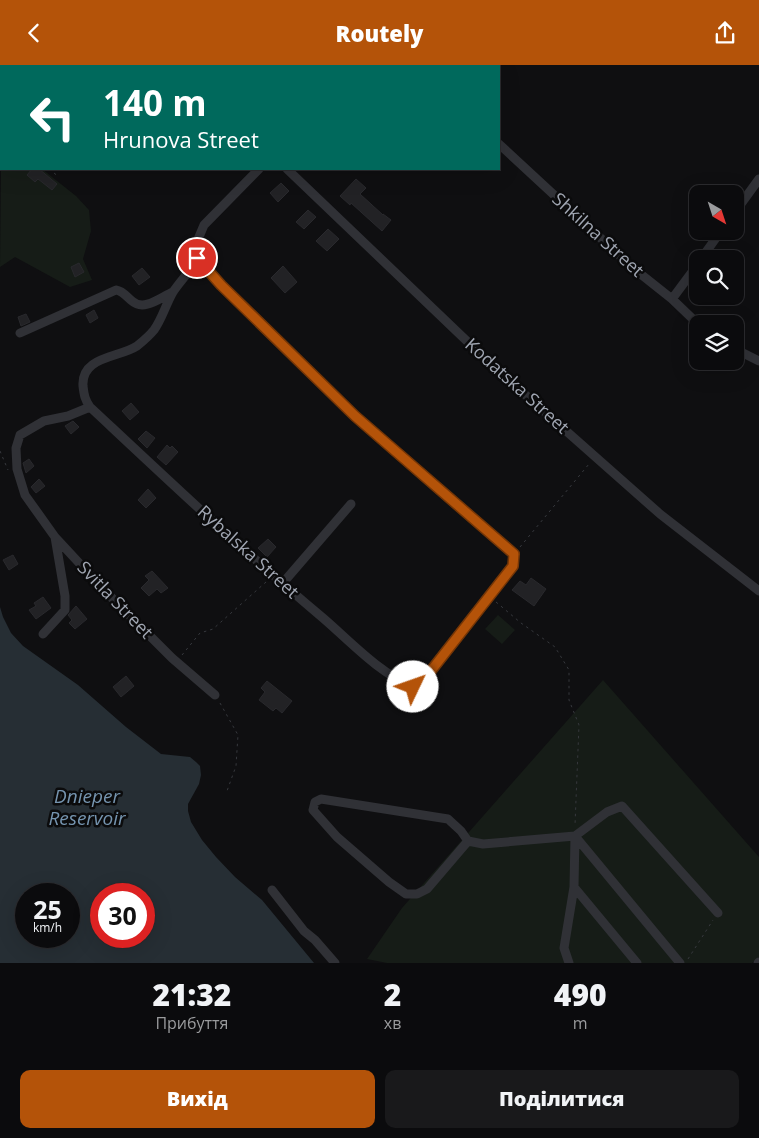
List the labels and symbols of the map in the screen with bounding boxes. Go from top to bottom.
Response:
north arrow [689,185,744,240]
street label: Shkilna Street [548,187,650,282]
pin [176,237,218,279]
street label: Kodatska Street [460,332,575,438]
street label: Rybalska Street [193,499,305,603]
street label: Svitla Street [73,555,159,643]
position arrow [386,660,438,712]
water label: Dnieper Reservoir [48,783,127,831]
speed limit sign: 30 [90,883,155,948]

